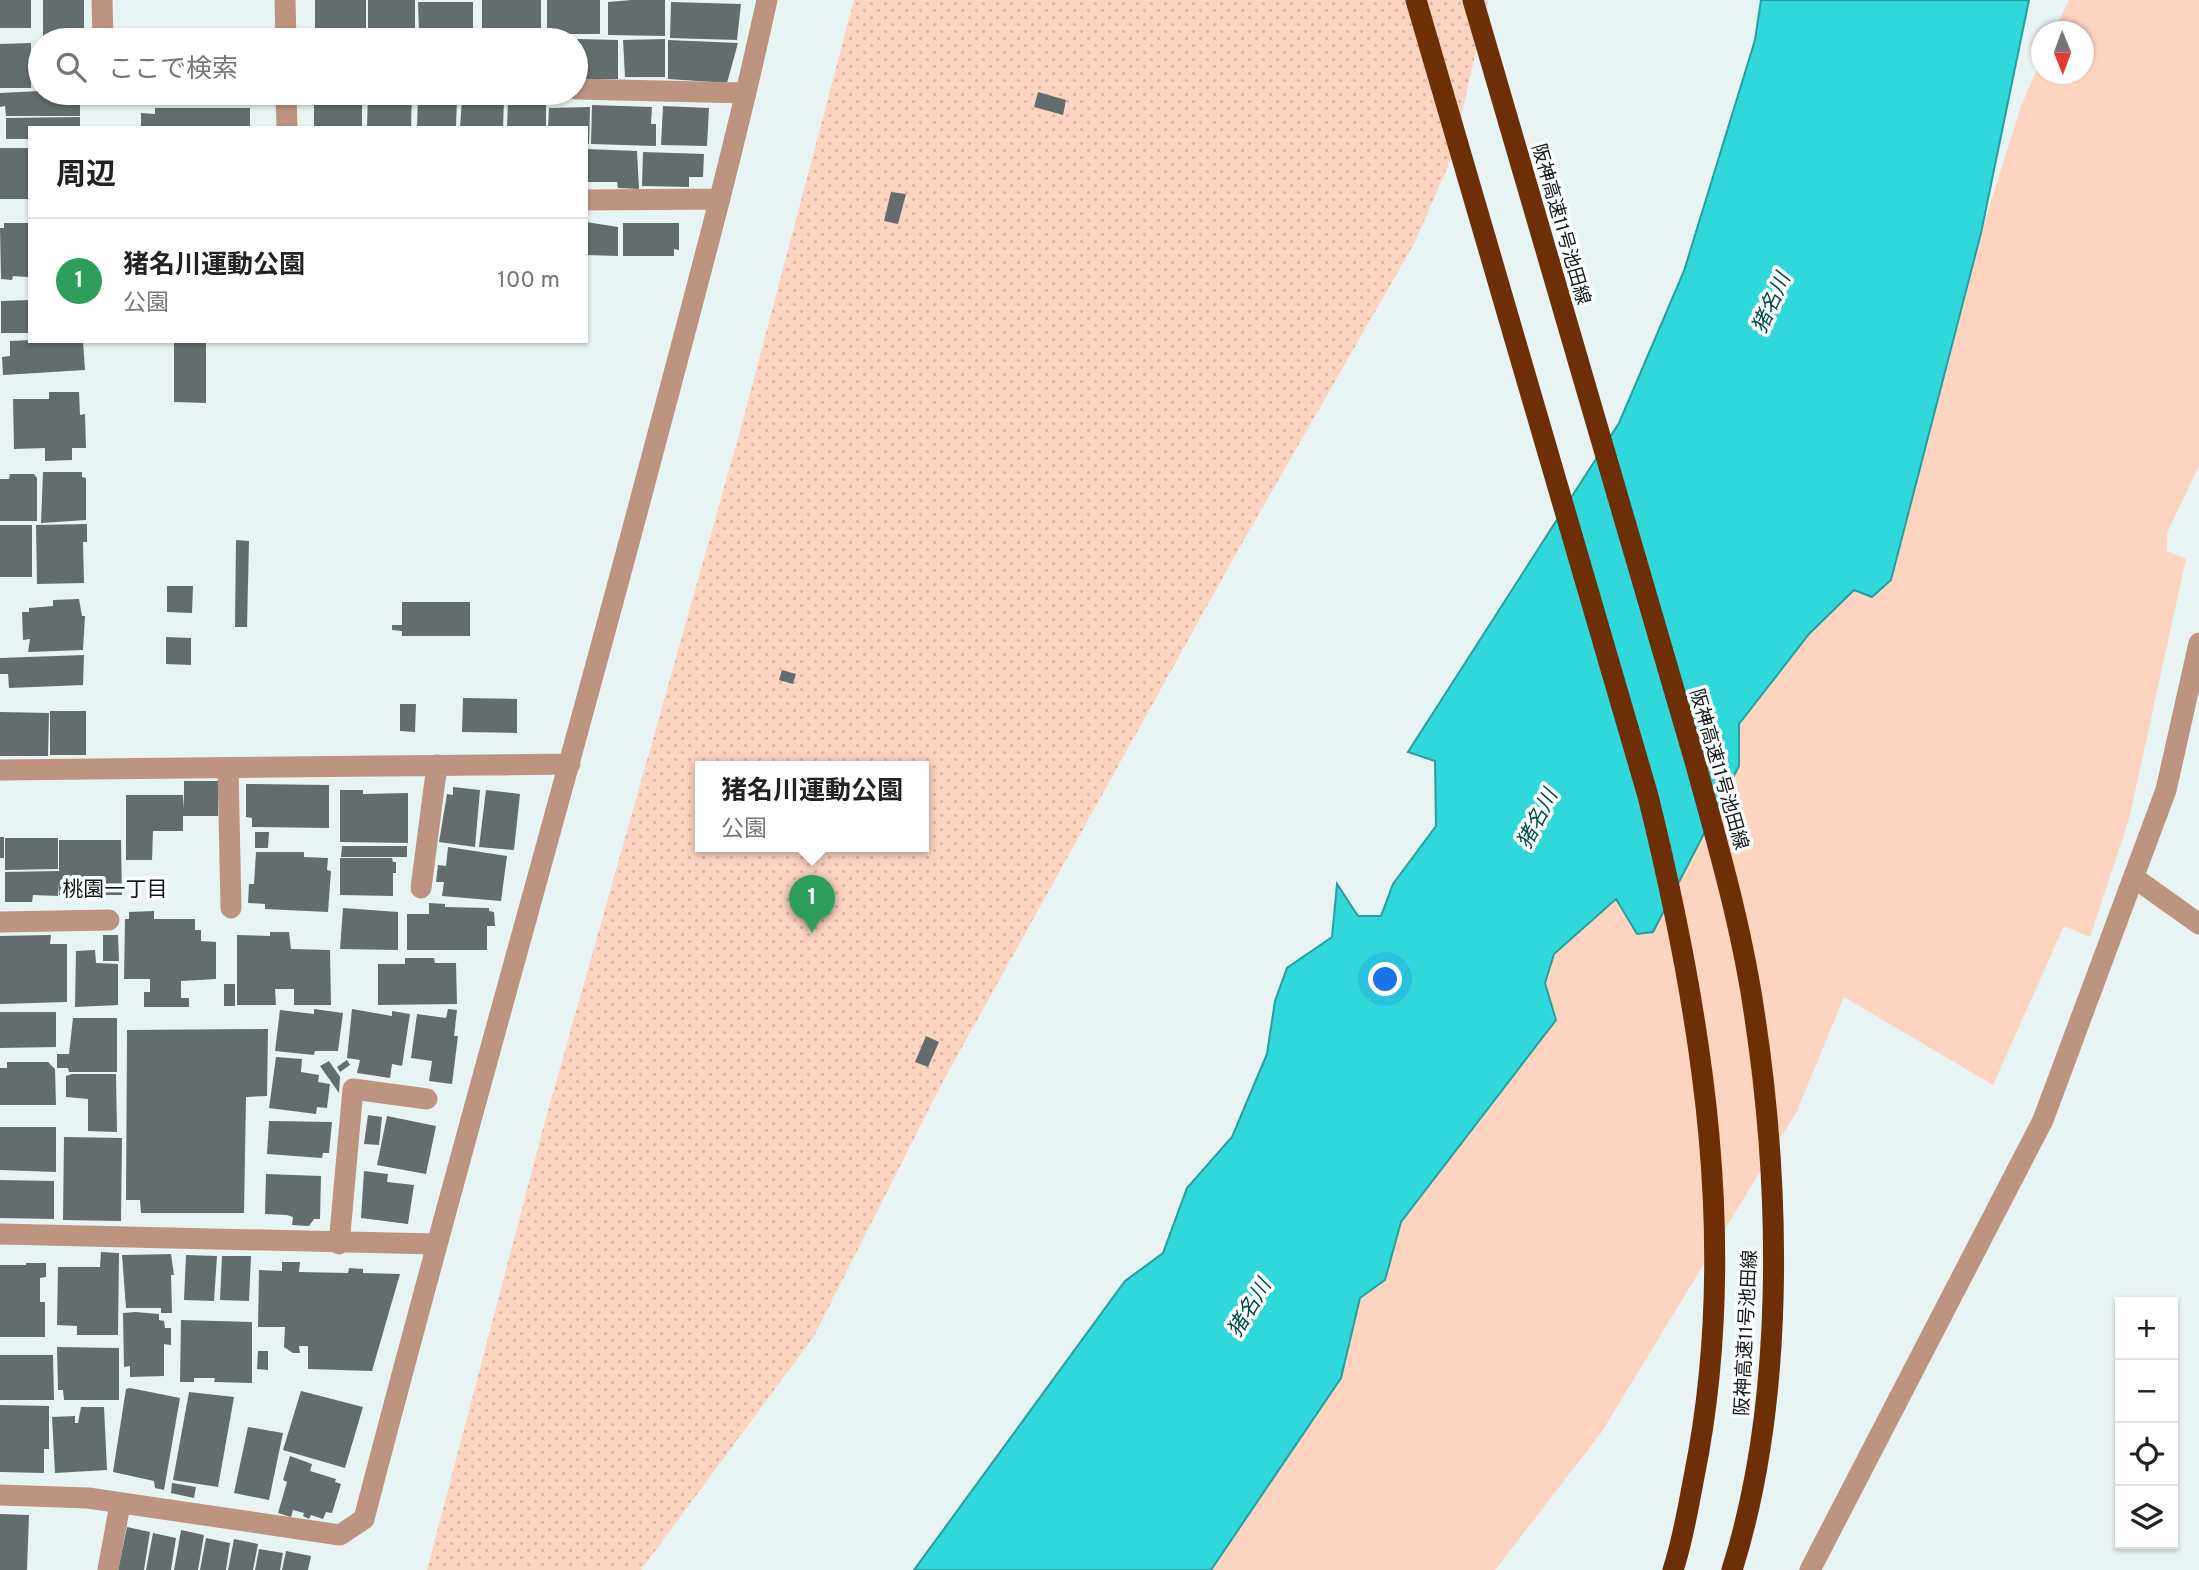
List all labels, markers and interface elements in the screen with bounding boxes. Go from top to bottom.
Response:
north arrow [2031,21,2094,84]
search box [28,28,588,105]
icon: search [52,48,90,86]
text: ここで検索 [108,54,238,87]
street label: 阪神高速11号池田線 [1526,141,1595,308]
text: 周辺 [56,158,116,195]
text: 猪名川運動公園 [123,250,305,283]
text: 1 [74,267,84,296]
text: 100 m [497,267,560,296]
water label: 猪名川 [1747,268,1798,338]
text: 公園 [123,290,169,319]
street label: 阪神高速11号池田線 [1684,686,1753,853]
popup [695,761,929,852]
text: 猪名川運動公園 [721,776,903,809]
water label: 猪名川 [1512,784,1566,854]
text: 公園 [721,816,767,845]
pin: 1 [789,875,835,933]
district label: 桃園一丁目 [63,877,168,904]
your location [1368,962,1402,996]
street label: 阪神高速11号池田線 [1731,1249,1763,1417]
water label: 猪名川 [1222,1273,1279,1343]
map controls [2115,1297,2178,1549]
button: + [2115,1297,2178,1360]
button: − [2115,1360,2178,1423]
button: locate [2115,1423,2178,1486]
button: layers [2115,1486,2178,1549]

